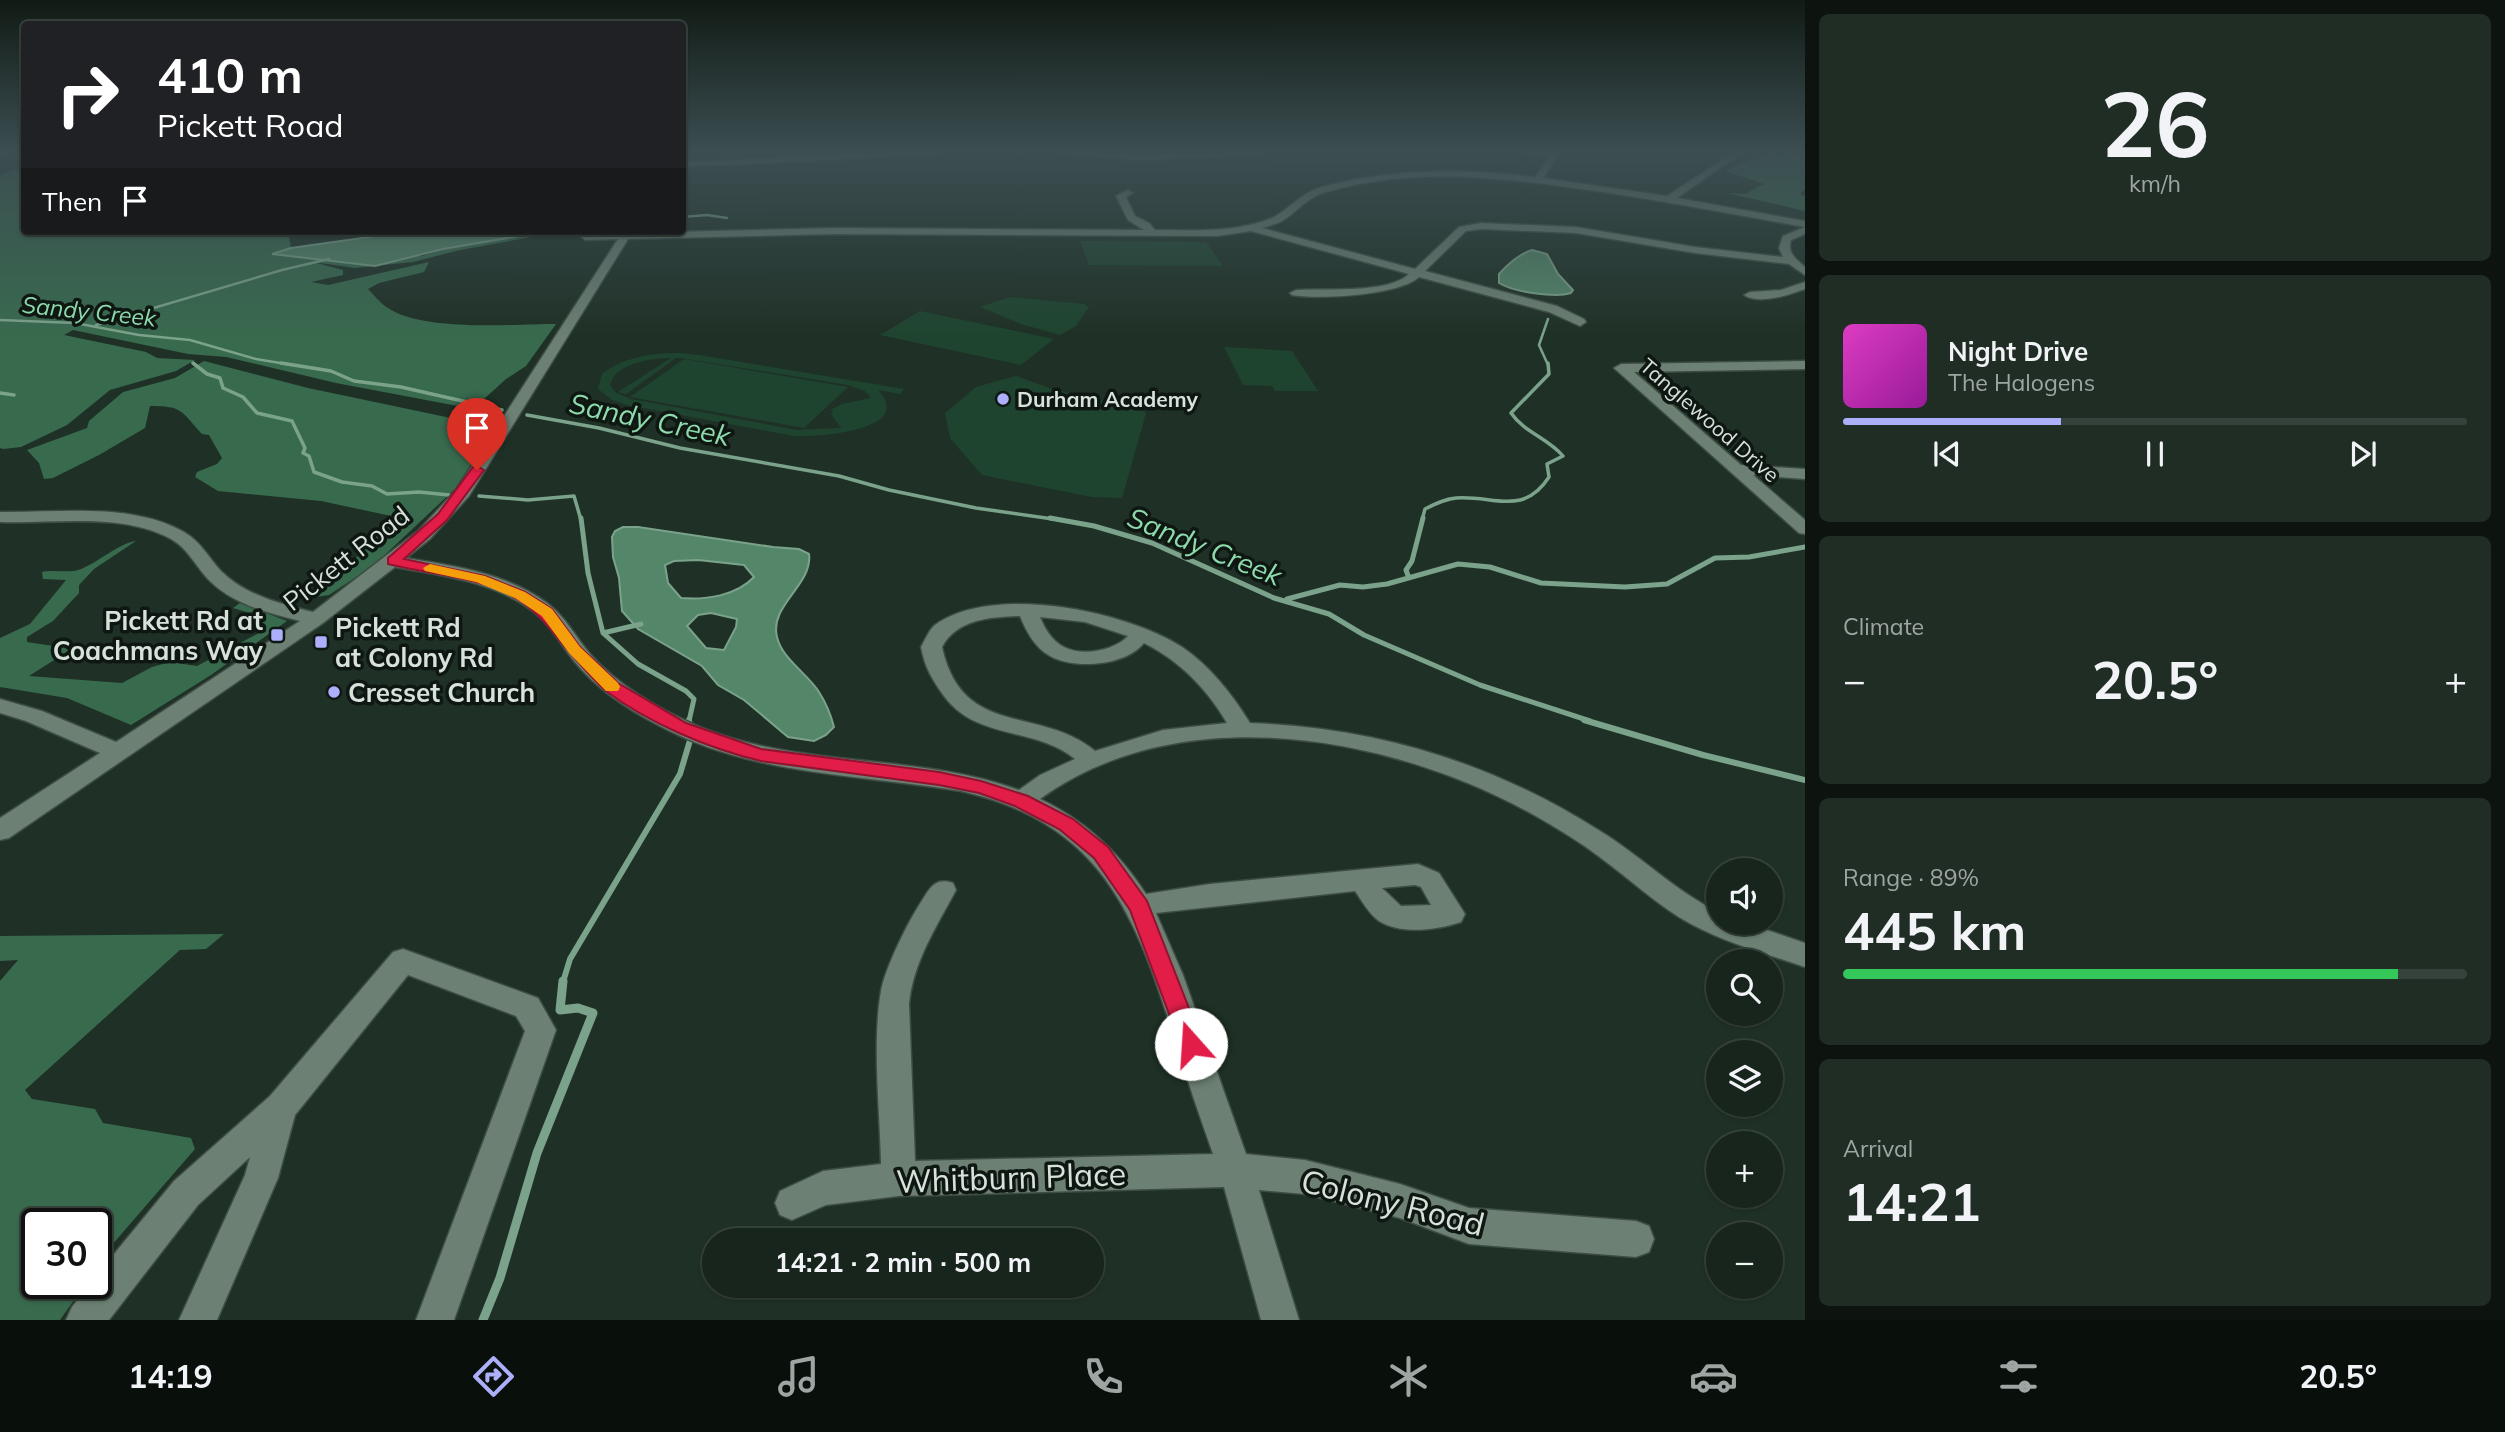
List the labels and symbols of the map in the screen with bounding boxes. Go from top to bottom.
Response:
water label: Sandy Creek [21,290,159,333]
street label: Tanglewood Drive [1635,353,1785,487]
water label: Sandy Creek [566,385,735,453]
place label: Durham Academy [1017,386,1199,412]
marker: Durham Academy [995,391,1011,407]
pin [447,398,507,470]
street label: Pickett Road [276,498,416,618]
water label: Sandy Creek [1123,499,1289,593]
place label: Pickett Rd at Coachmans Way [53,604,264,667]
place label: Pickett Rd at Colony Rd [335,611,493,674]
marker: Pickett Rd at Coachmans Way [269,627,285,643]
marker: Pickett Rd at Colony Rd [313,634,329,650]
place label: Cresset Church [348,676,535,709]
marker: Cresset Church [326,684,342,700]
position arrow [1154,1007,1228,1081]
street label: Whitburn Place [895,1153,1127,1201]
street label: Colony Road [1297,1160,1489,1244]
speed limit sign: 30 [21,1208,112,1299]

